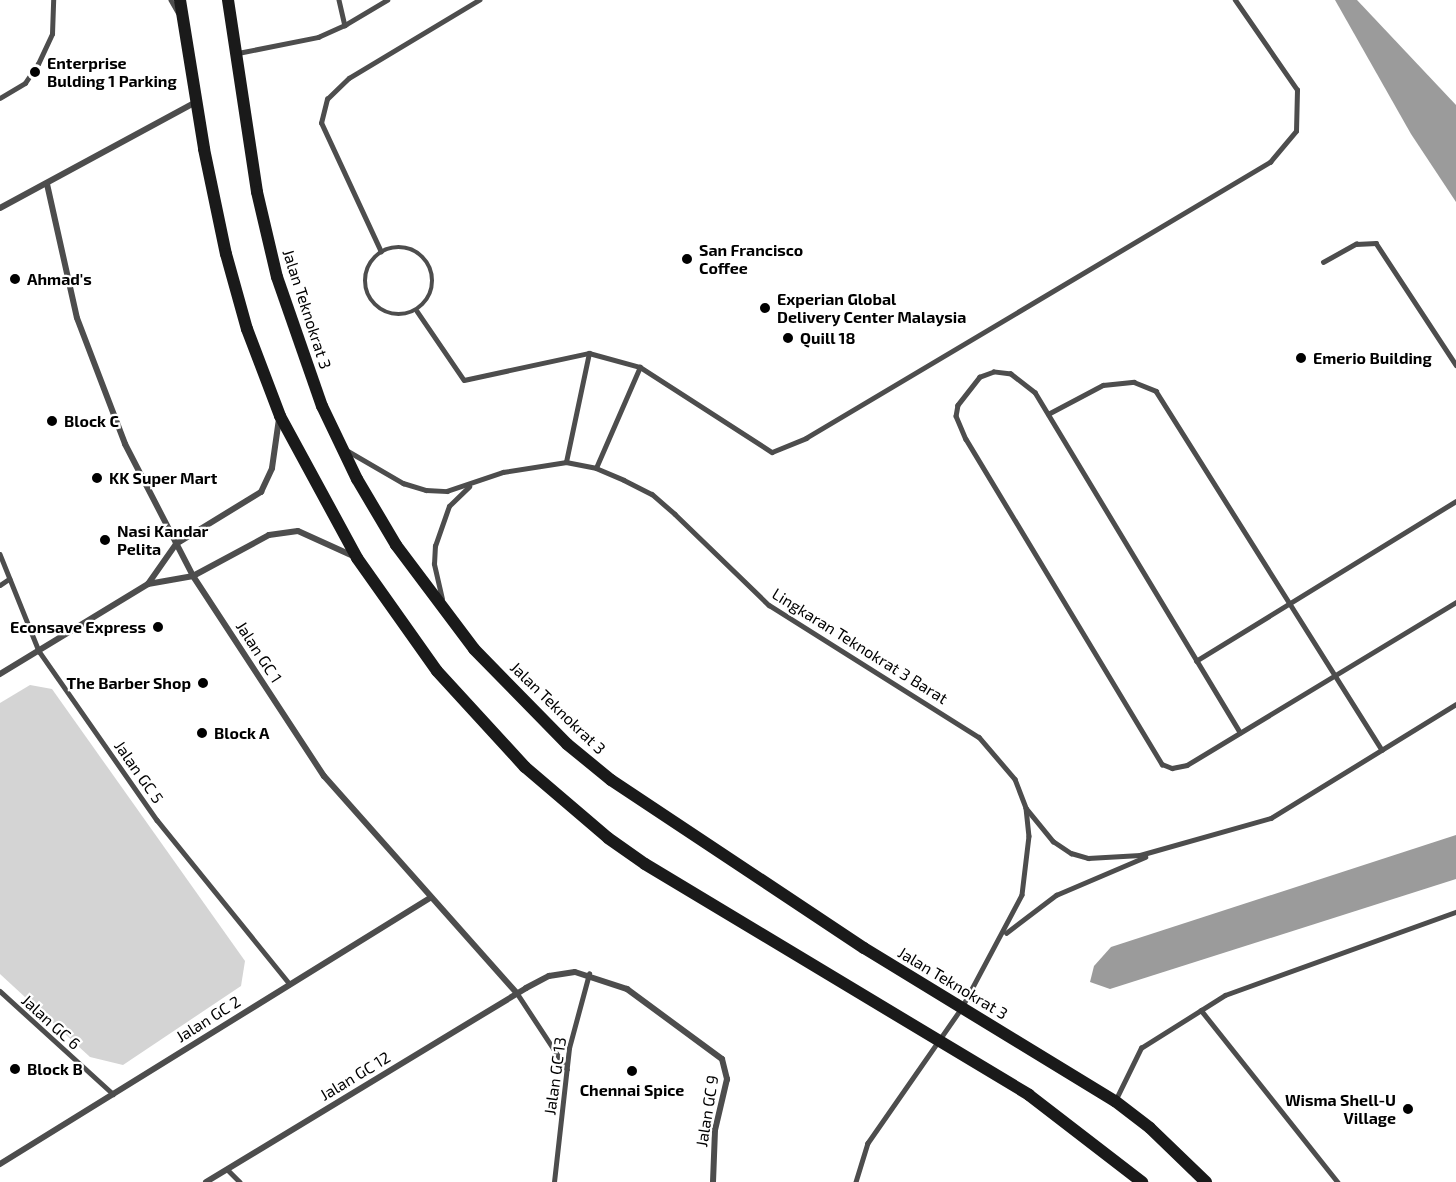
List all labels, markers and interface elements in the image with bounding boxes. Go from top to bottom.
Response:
place label: Enterprise Bulding 1 Parking [47,53,177,91]
marker: Enterprise Bulding 1 Parking [28,65,42,79]
place label: San Francisco Coffee [699,240,803,278]
street label: Jalan Teknokrat 3 [279,247,335,371]
marker: San Francisco Coffee [680,252,694,266]
place label: Ahmad's [27,269,92,289]
marker: Ahmad's [8,272,22,286]
place label: Experian Global Delivery Center Malaysia [777,289,967,327]
marker: Experian Global Delivery Center Malaysia [758,301,772,315]
place label: Quill 18 [800,328,856,348]
marker: Quill 18 [781,331,795,345]
place label: Emerio Building [1313,348,1432,368]
marker: Emerio Building [1294,351,1308,365]
place label: Block C [64,411,119,431]
marker: Block C [45,414,59,428]
place label: KK Super Mart [109,468,218,488]
marker: KK Super Mart [90,471,104,485]
place label: Nasi Kandar Pelita [117,521,208,559]
marker: Nasi Kandar Pelita [98,533,112,547]
street label: Lingkaran Teknokrat 3 Barat [769,584,951,708]
place label: Econsave Express [10,617,146,637]
street label: Jalan GC 1 [232,618,286,686]
marker: Econsave Express [151,620,165,634]
street label: Jalan Teknokrat 3 [506,658,610,758]
place label: The Barber Shop [66,673,191,693]
marker: The Barber Shop [196,676,210,690]
place label: Block A [214,723,270,743]
marker: Block A [195,726,209,740]
street label: Jalan GC 5 [111,737,167,807]
street label: Jalan Teknokrat 3 [894,943,1012,1023]
street label: Jalan GC 6 [18,991,84,1053]
street label: Jalan GC 2 [172,992,244,1046]
street label: Jalan GC 13 [540,1036,570,1116]
street label: Jalan GC 12 [316,1047,394,1105]
place label: Block B [27,1059,83,1079]
marker: Block B [8,1062,22,1076]
marker: Chennai Spice [625,1064,639,1078]
street label: Jalan GC 9 [692,1074,722,1148]
place label: Chennai Spice [580,1080,684,1100]
place label: Wisma Shell-U Village [1285,1090,1396,1128]
marker: Wisma Shell-U Village [1401,1102,1415,1116]

